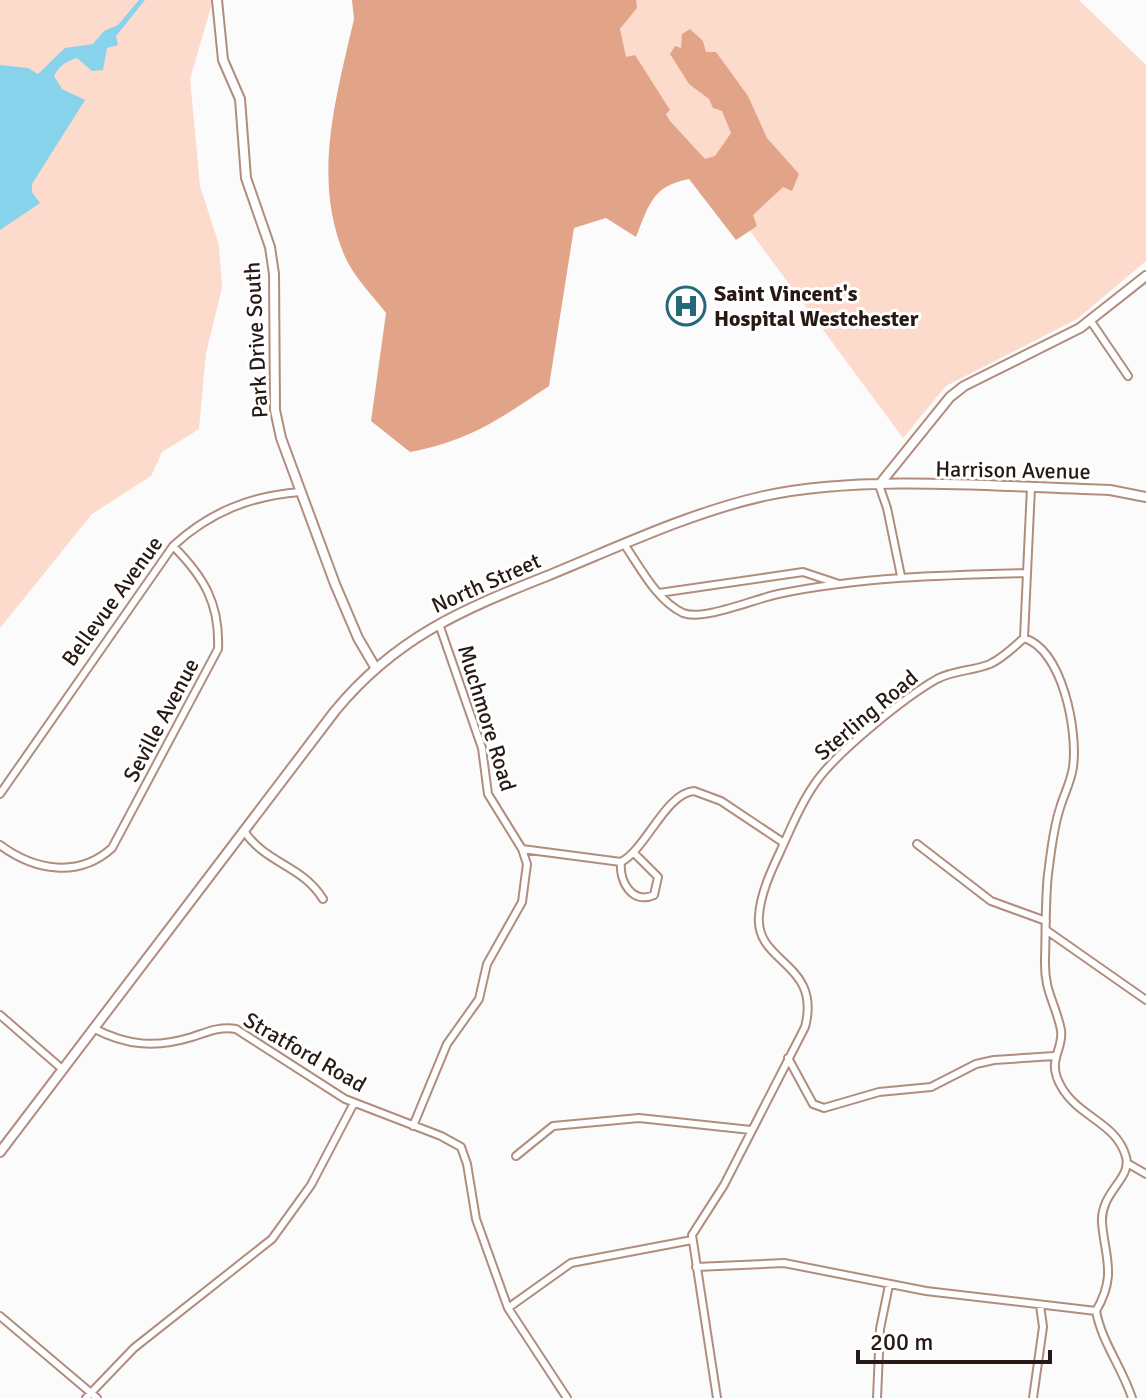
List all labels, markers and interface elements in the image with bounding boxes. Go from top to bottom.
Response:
street label: Park Drive South [238,261,274,419]
place label: Saint Vincent's Hospital Westchester [714,280,919,332]
hospital icon: Saint Vincent's Hospital Westchester [665,285,707,327]
street label: Harrison Avenue [935,455,1091,485]
street label: Bellevue Avenue [56,531,168,671]
street label: North Street [427,547,545,619]
street label: Muchmore Road [452,642,522,794]
street label: Seville Avenue [117,654,205,786]
street label: Sterling Road [809,664,923,766]
street label: Stratford Road [239,1006,371,1098]
scale bar [858,1314,1050,1364]
text: 200 m [870,1327,933,1357]

